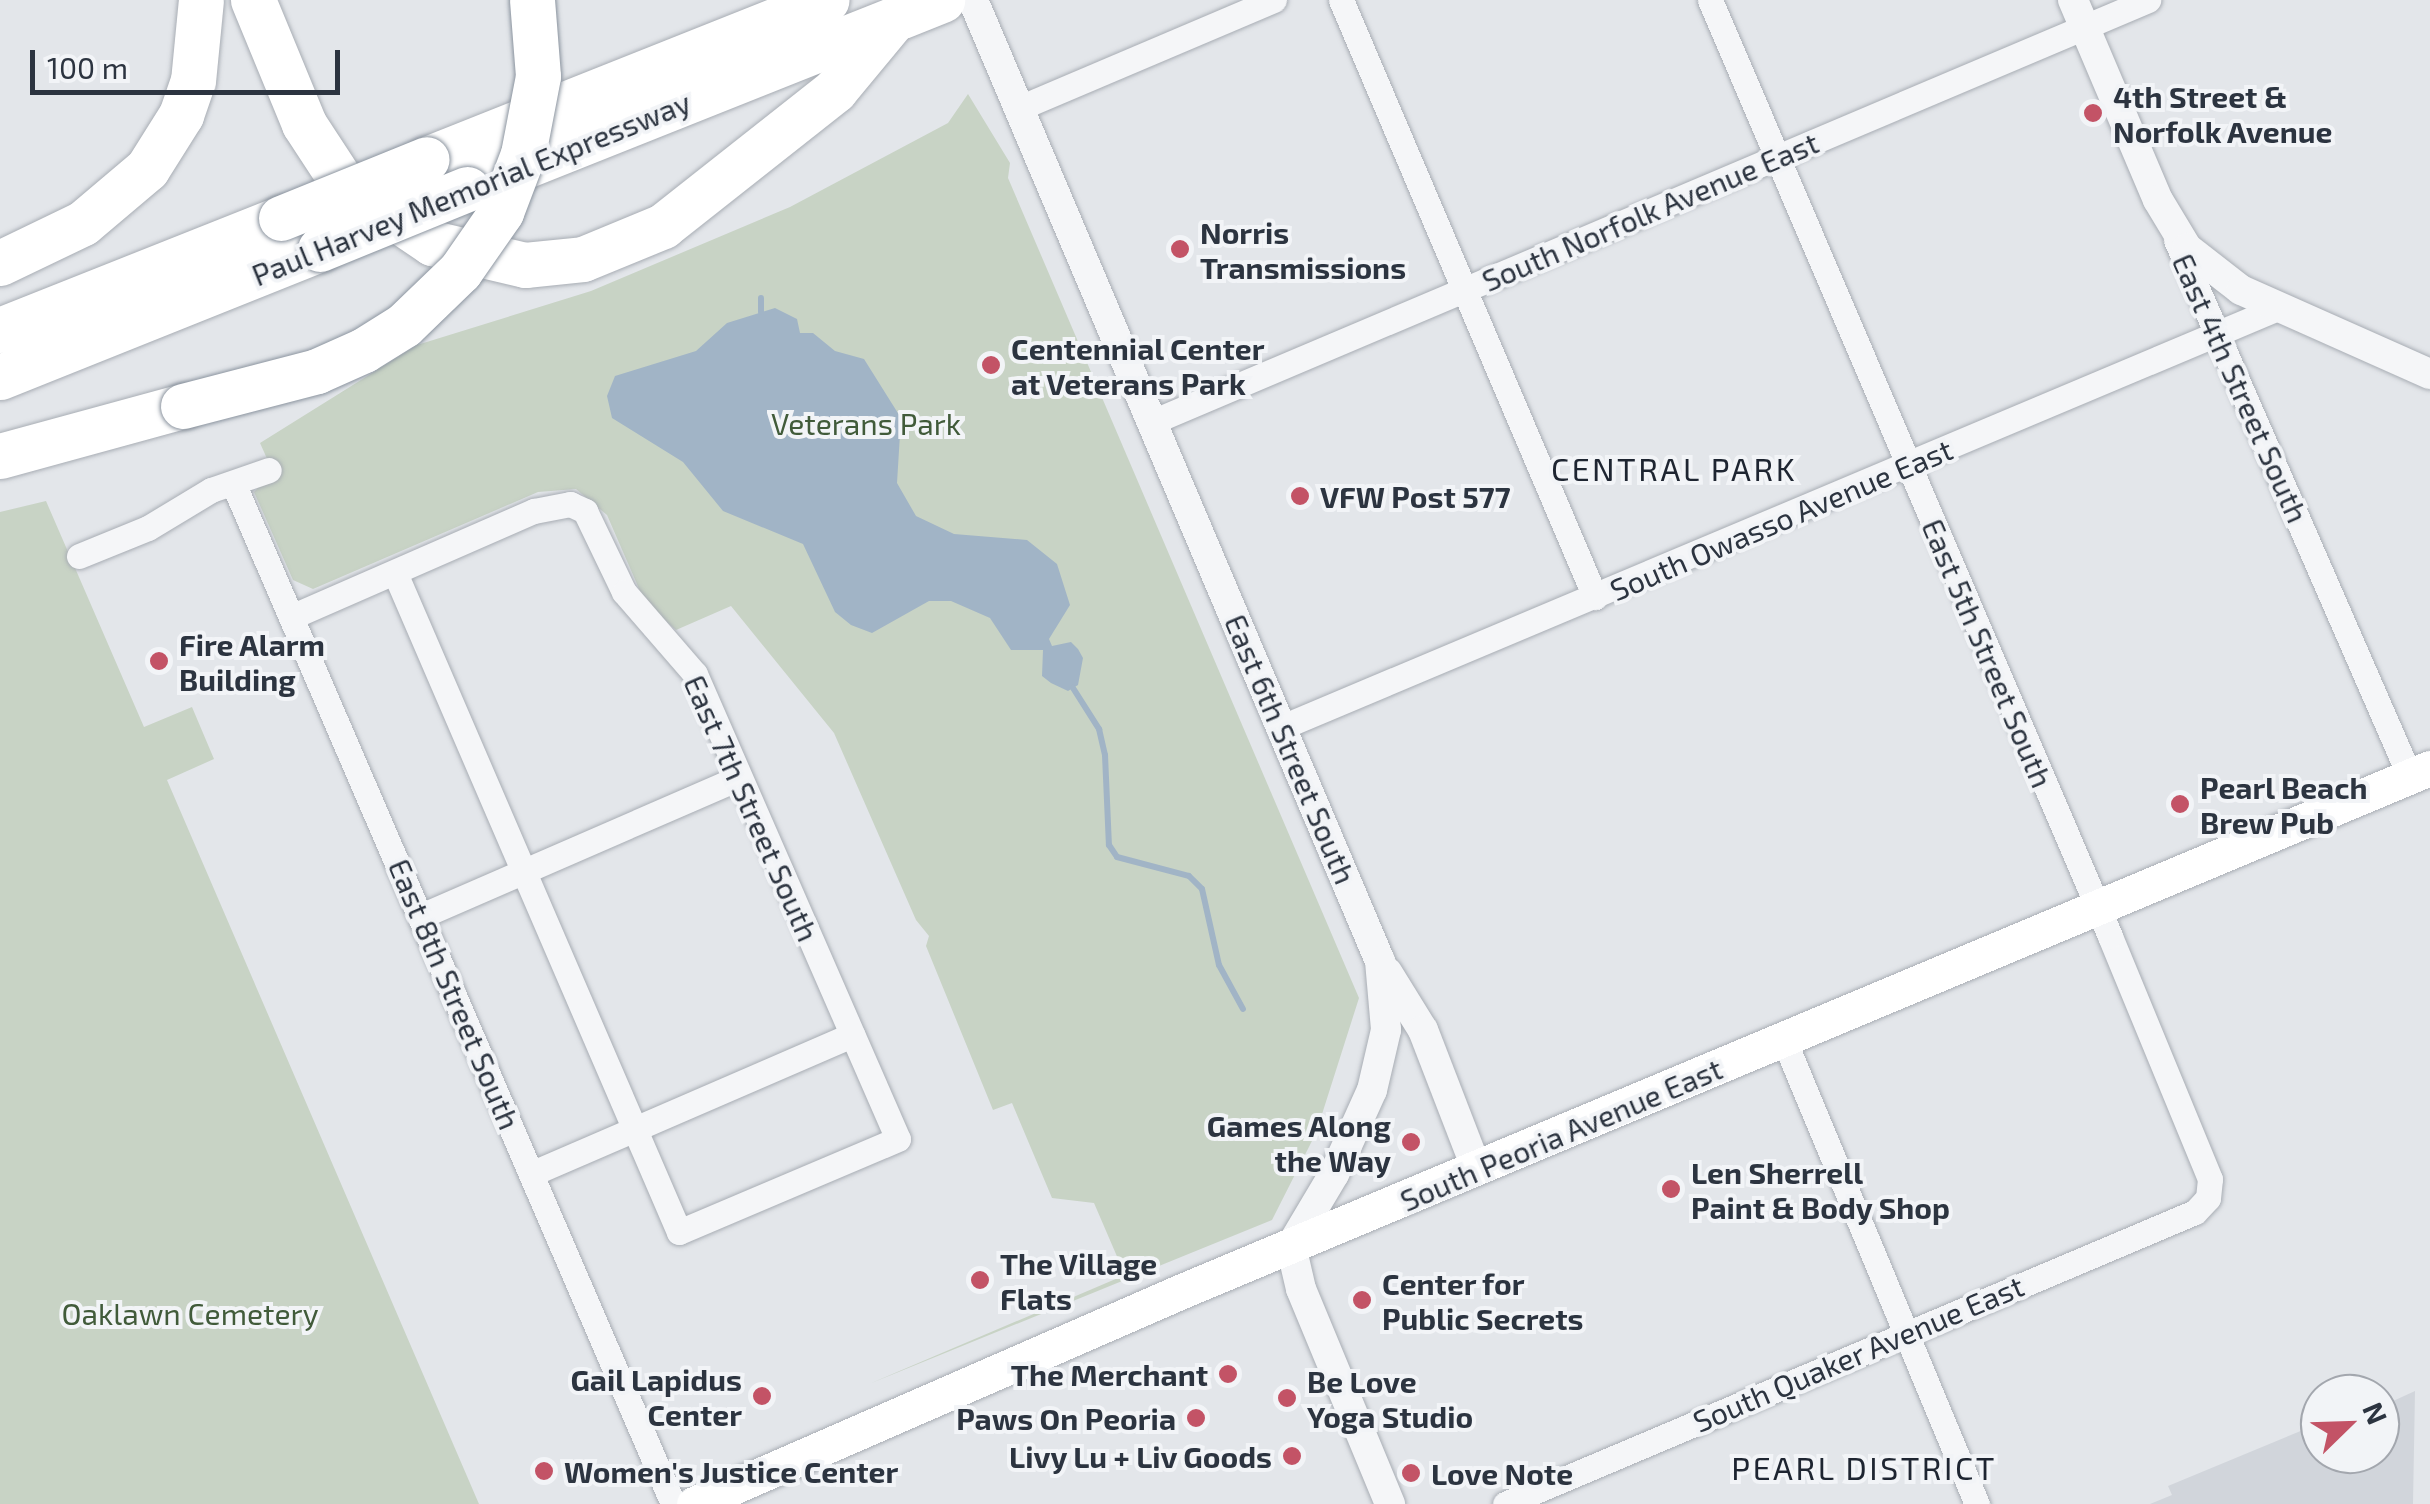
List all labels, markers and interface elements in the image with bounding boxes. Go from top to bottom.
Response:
scale bar [35,30,345,92]
text: 100 m [47,49,128,85]
place label: 4th Street & Norfolk Avenue [2113,78,2333,148]
street label: Paul Harvey Memorial Expressway [245,83,697,293]
marker: 4th Street & Norfolk Avenue [2082,102,2104,124]
street label: South Norfolk Avenue East [1476,124,1824,298]
place label: Norris Transmissions [1200,214,1406,284]
marker: Norris Transmissions [1169,238,1191,260]
street label: East 4th Street South [2165,248,2317,528]
place label: Centennial Center at Veterans Park [1011,330,1265,400]
marker: Centennial Center at Veterans Park [980,354,1002,376]
park label: Veterans Park [771,405,961,441]
street label: South Owasso Avenue East [1604,430,1958,608]
district label: CENTRAL PARK [1551,449,1797,487]
place label: VFW Post 577 [1320,478,1511,514]
marker: VFW Post 577 [1289,485,1311,507]
street label: East 5th Street South [1915,513,2061,793]
street label: East 6th Street South [1218,609,1364,889]
place label: Fire Alarm Building [179,626,326,696]
marker: Fire Alarm Building [148,650,170,672]
street label: East 7th Street South [677,669,827,947]
place label: Pearl Beach Brew Pub [2200,769,2368,840]
marker: Pearl Beach Brew Pub [2169,793,2191,815]
street label: East 8th Street South [382,853,528,1135]
street label: South Peoria Avenue East [1394,1050,1728,1218]
place label: Games Along the Way [1206,1107,1391,1178]
marker: Games Along the Way [1400,1131,1422,1153]
place label: Len Sherrell Paint & Body Shop [1691,1154,1951,1224]
marker: Len Sherrell Paint & Body Shop [1660,1178,1682,1200]
place label: The Village Flats [1000,1245,1158,1316]
place label: Center for Public Secrets [1382,1265,1583,1336]
street label: South Quaker Avenue East [1687,1267,2029,1439]
marker: The Village Flats [969,1269,991,1291]
marker: Center for Public Secrets [1351,1289,1373,1311]
park label: Oaklawn Cemetery [61,1295,319,1331]
place label: The Merchant [1011,1356,1208,1392]
place label: Gail Lapidus Center [570,1361,742,1432]
marker: The Merchant [1217,1363,1239,1385]
place label: Be Love Yoga Studio [1307,1363,1473,1434]
north arrow [2300,1374,2400,1474]
marker: Gail Lapidus Center [751,1385,773,1407]
marker: Be Love Yoga Studio [1276,1387,1298,1409]
text: N [2356,1397,2395,1429]
place label: Paws On Peoria [956,1400,1176,1436]
marker: Paws On Peoria [1185,1407,1207,1429]
place label: Livy Lu + Liv Goods [1008,1438,1272,1474]
marker: Livy Lu + Liv Goods [1281,1445,1303,1467]
district label: PEARL DISTRICT [1731,1448,1997,1486]
place label: Women's Justice Center [564,1453,899,1489]
place label: Love Note [1431,1455,1573,1491]
marker: Women's Justice Center [533,1460,555,1482]
marker: Love Note [1400,1462,1422,1484]

